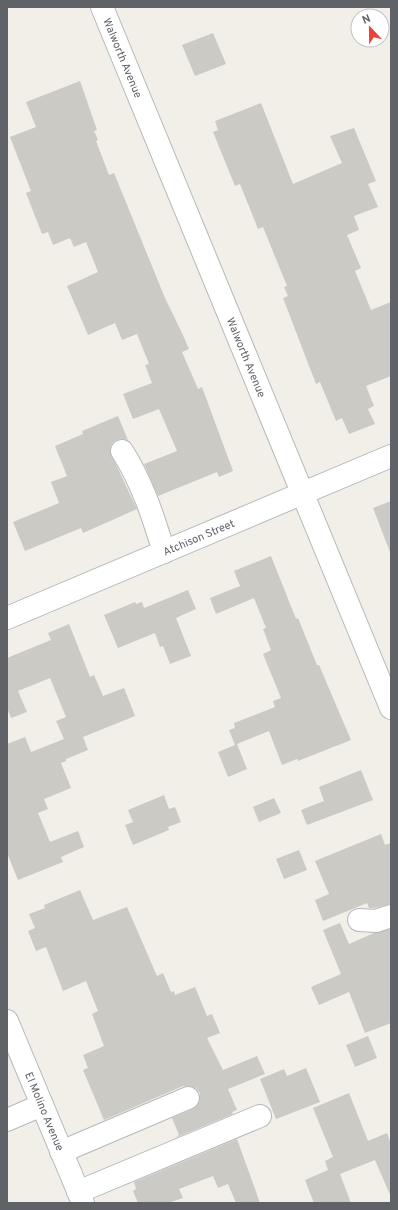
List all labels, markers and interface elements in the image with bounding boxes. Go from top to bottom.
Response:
north arrow [350,8,390,48]
text: N [360,12,373,28]
street label: Walworth Avenue [99,16,145,100]
street label: Walworth Avenue [223,316,268,400]
street label: Atchison Street [161,517,237,559]
street label: El Molino Avenue [21,1070,67,1153]

